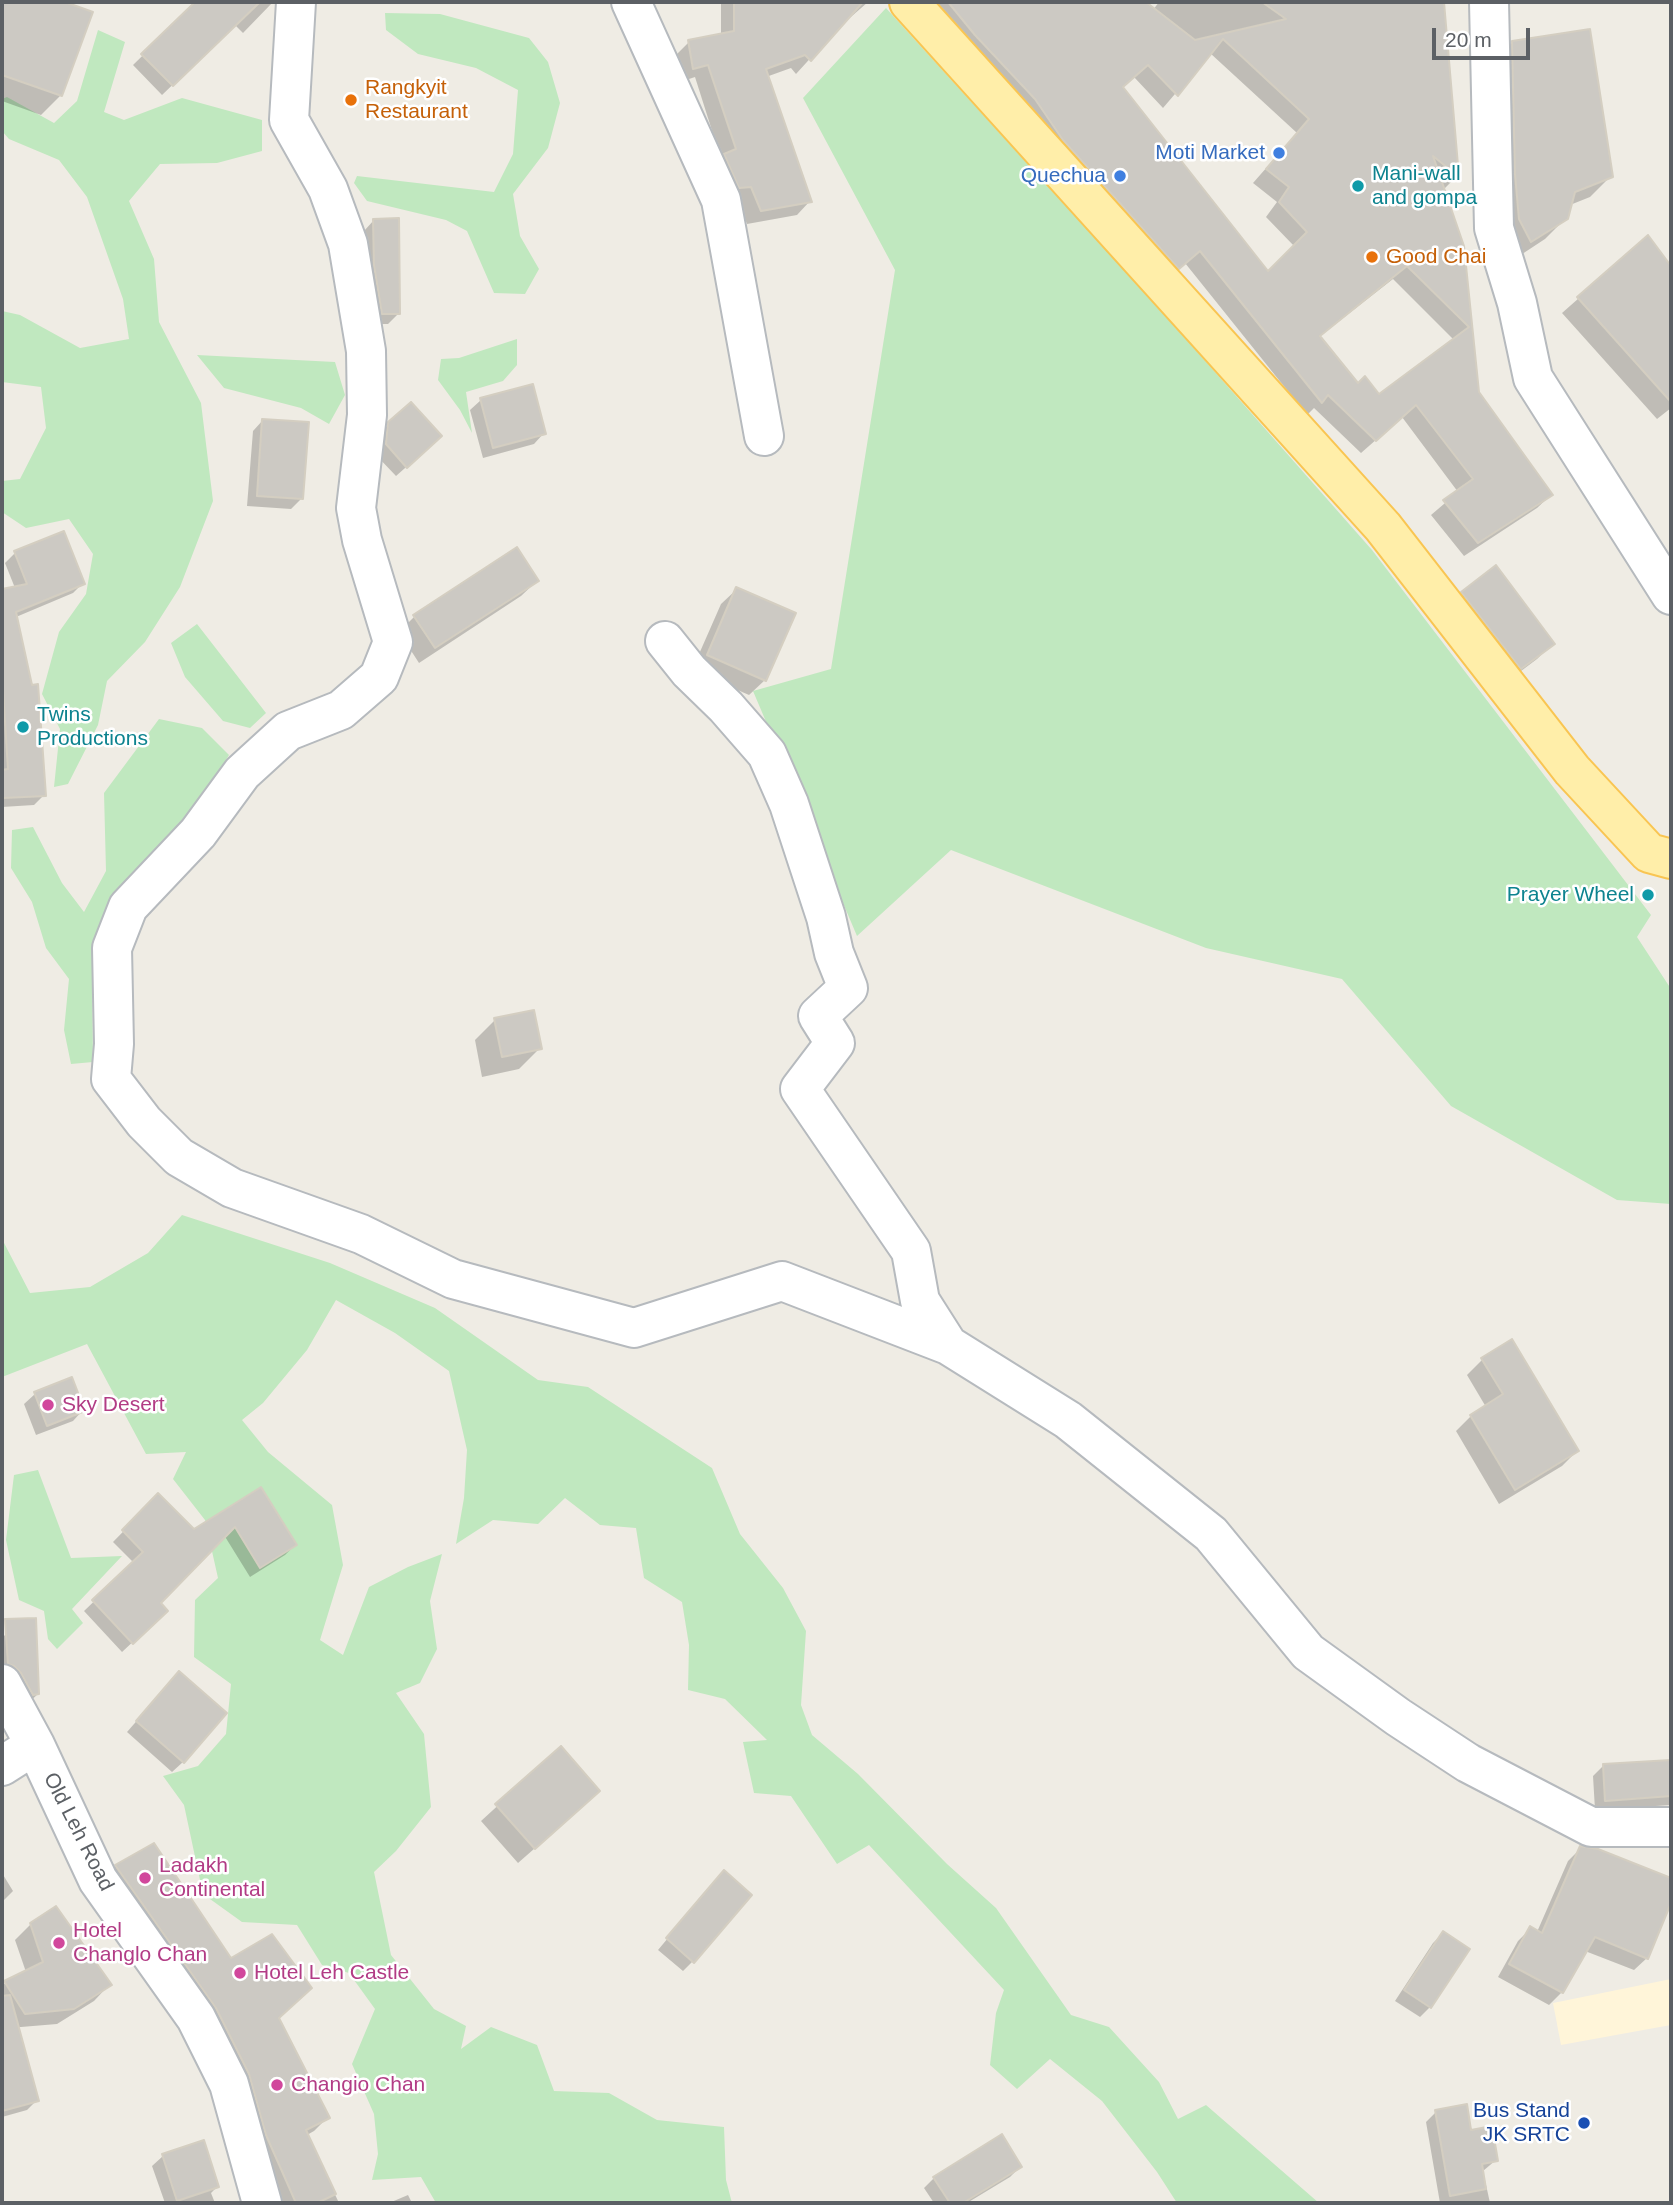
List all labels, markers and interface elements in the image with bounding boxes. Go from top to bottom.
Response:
scale bar [1435,14,1533,58]
text: 20 m [1445,28,1492,51]
place label: Rangkyit Restaurant [365,75,468,125]
marker: Rangkyit Restaurant [343,92,359,108]
place label: Moti Market [1155,140,1265,166]
marker: Moti Market [1271,145,1287,161]
place label: Mani-wall and gompa [1372,161,1477,211]
place label: Quechua [1021,163,1106,189]
marker: Quechua [1112,168,1128,184]
marker: Mani-wall and gompa [1350,178,1366,194]
place label: Good Chai [1386,244,1486,270]
marker: Good Chai [1364,249,1380,265]
place label: Twins Productions [37,702,148,752]
marker: Twins Productions [15,719,31,735]
place label: Prayer Wheel [1507,882,1634,908]
marker: Prayer Wheel [1640,887,1656,903]
place label: Sky Desert [62,1392,165,1418]
marker: Sky Desert [40,1397,56,1413]
street label: Old Leh Road [37,1769,119,1895]
place label: Ladakh Continental [159,1853,265,1903]
marker: Ladakh Continental [137,1870,153,1886]
place label: Hotel Changlo Chan [73,1918,207,1968]
marker: Hotel Changlo Chan [51,1935,67,1951]
place label: Hotel Leh Castle [254,1960,409,1986]
marker: Hotel Leh Castle [232,1965,248,1981]
place label: Changio Chan [291,2072,425,2098]
marker: Changio Chan [269,2077,285,2093]
place label: Bus Stand JK SRTC [1473,2098,1570,2148]
marker: Bus Stand JK SRTC [1576,2115,1592,2131]

